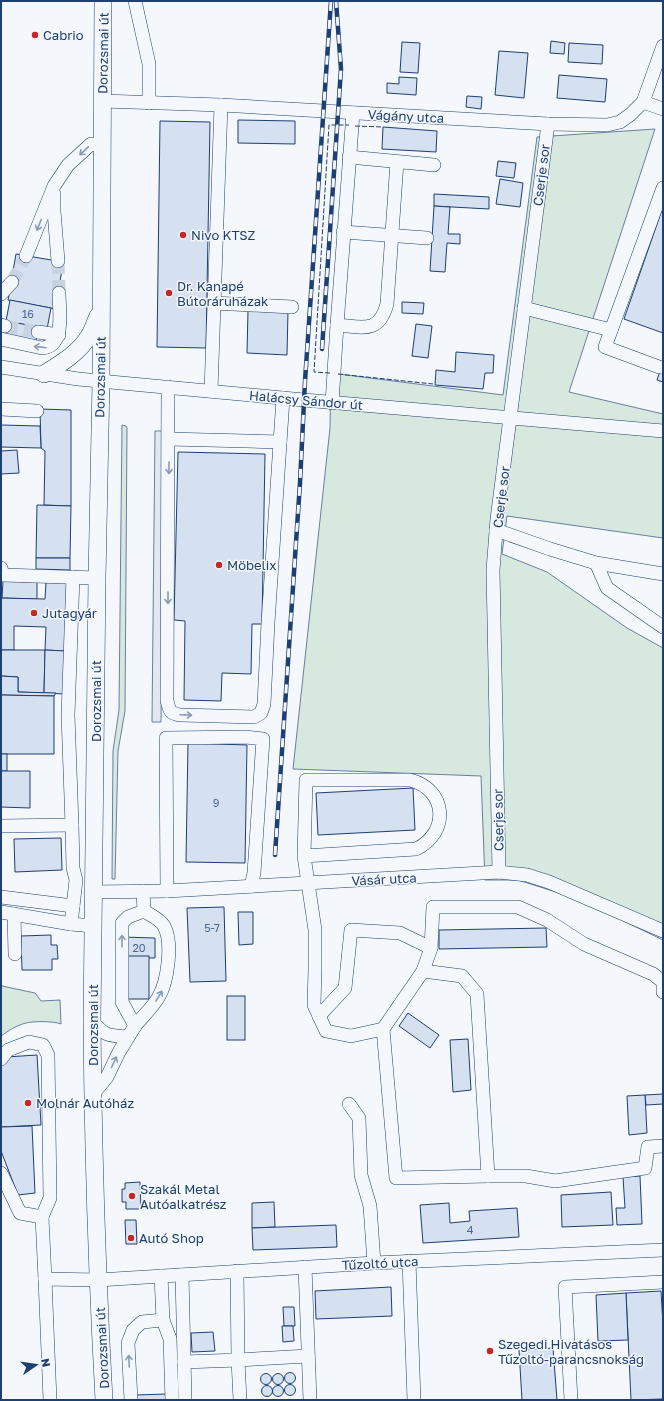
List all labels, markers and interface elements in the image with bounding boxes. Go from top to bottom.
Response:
street label: Dorozsmai út [94,12,112,94]
place label: Cabrio [43,27,84,43]
marker: Cabrio [30,30,40,40]
street label: Vágány utca [367,106,445,126]
street label: Cserje sor [529,143,553,207]
one-way arrow [79,146,89,156]
one-way arrow [34,218,42,230]
place label: Nivo KTSZ [191,227,256,243]
marker: Nivo KTSZ [178,230,188,240]
place label: Dr. Kanapé Bútoráruházak [177,278,269,309]
marker: Dr. Kanapé Bútoráruházak [164,288,174,298]
house number: 16 [22,307,34,320]
street label: Dorozsmai út [91,336,109,418]
one-way arrow [34,343,47,351]
street label: Halácsy Sándor út [248,387,364,413]
one-way arrow [165,461,173,474]
street label: Cserje sor [489,465,513,529]
place label: Möbelix [227,557,276,573]
marker: Möbelix [214,560,224,570]
one-way arrow [164,591,172,604]
place label: Jutagyár [42,605,97,621]
marker: Jutagyár [29,608,39,618]
street label: Dorozsmai út [88,660,104,742]
one-way arrow [179,712,192,719]
street label: Cserje sor [489,789,507,851]
house number: 9 [213,796,219,809]
street label: Vásár utca [351,869,417,889]
house number: 5-7 [204,921,220,934]
one-way arrow [118,935,126,948]
house number: 20 [132,941,146,954]
street label: Dorozsmai út [85,984,101,1066]
one-way arrow [155,990,163,1002]
one-way arrow [111,1056,118,1068]
place label: Molnár Autóház [36,1095,134,1111]
marker: Molnár Autóház [23,1098,33,1108]
place label: Szakál Metal Autóalkatrész [140,1181,227,1212]
marker: Szakál Metal Autóalkatrész [127,1191,137,1201]
house number: 4 [467,1223,474,1236]
place label: Autó Shop [139,1230,204,1246]
marker: Autó Shop [126,1233,136,1243]
street label: Tűzoltó utca [341,1253,419,1273]
street label: Dorozsmai út [92,1307,112,1389]
place label: Szegedi Hivatásos Tűzoltó-parancsnokság [498,1336,644,1367]
north arrow [16,1345,56,1385]
marker: Szegedi Hivatásos Tűzoltó-parancsnokság [485,1346,495,1356]
one-way arrow [126,1355,133,1368]
text: N [39,1357,54,1368]

